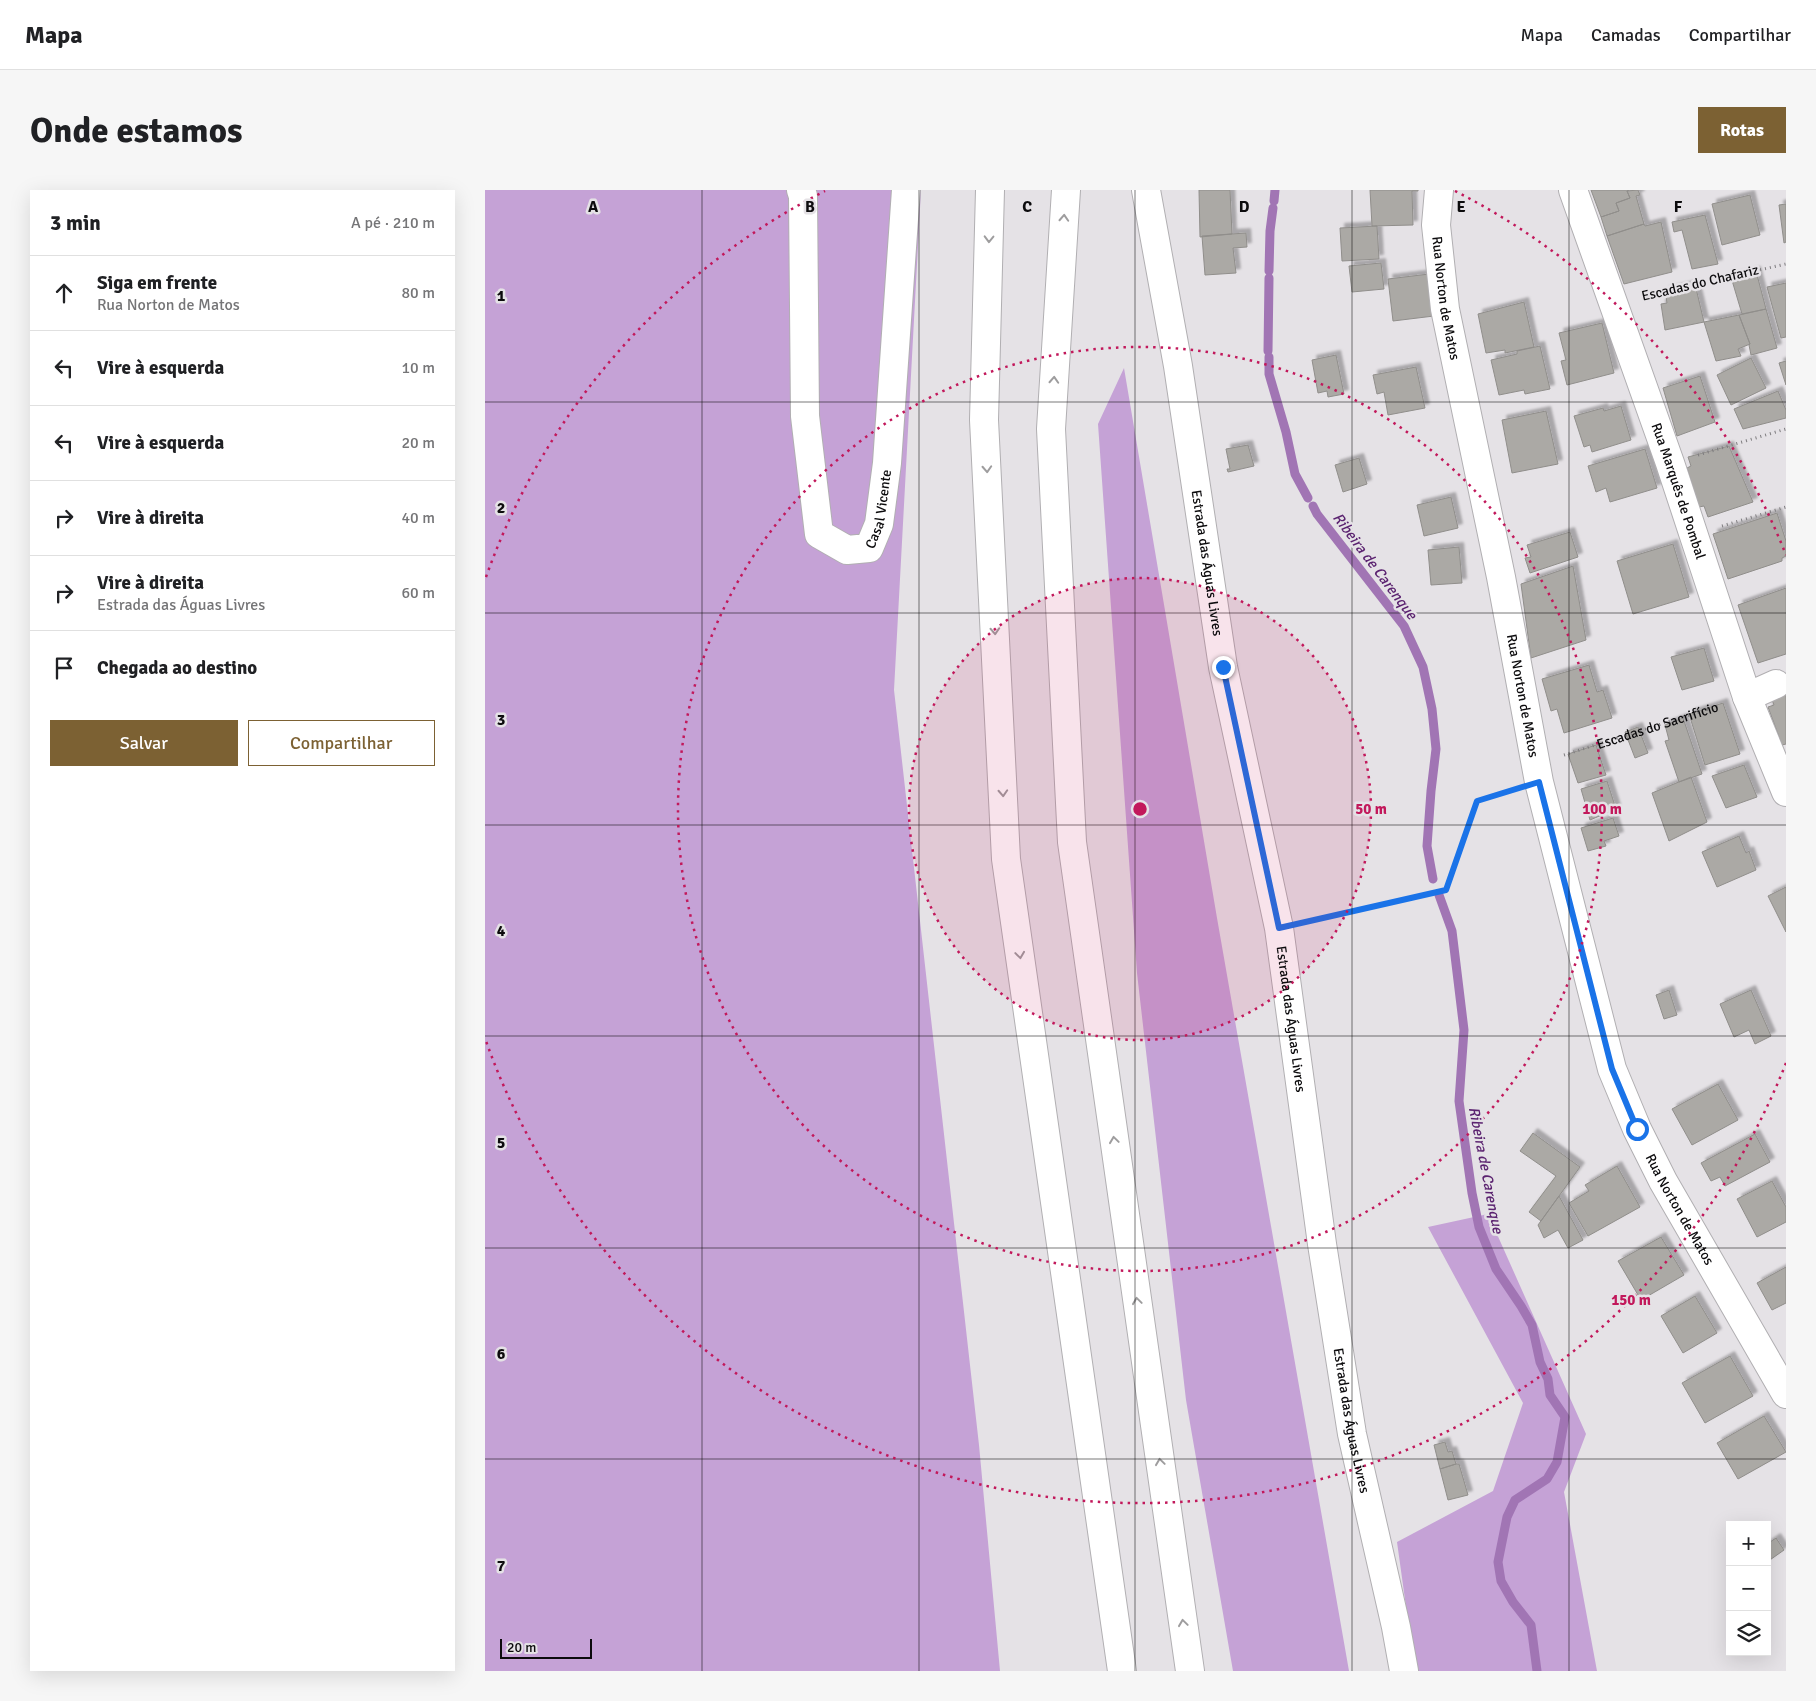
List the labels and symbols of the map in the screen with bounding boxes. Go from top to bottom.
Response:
text: A [588,197,599,217]
text: B [805,197,815,217]
text: C [1022,197,1032,217]
text: D [1239,197,1250,217]
text: E [1456,197,1466,217]
text: F [1674,197,1683,217]
one-way arrow [1059,213,1070,221]
one-way arrow [983,235,994,243]
street label: Rua Norton de Matos [1429,235,1464,362]
street label: Escadas do Chafariz [1640,261,1760,305]
text: 1 [497,286,506,306]
one-way arrow [1049,376,1060,384]
street label: Rua Marquês de Pombal [1648,420,1710,561]
one-way arrow [981,465,992,473]
street label: Casal Vicente [861,468,895,551]
street label: Estrada das Águas Livres [1188,489,1227,637]
text: 2 [497,498,505,518]
water label: Ribeira de Carenque [1329,509,1422,624]
one-way arrow [989,627,1000,635]
street label: Rua Norton de Matos [1503,633,1543,759]
route end [1212,656,1235,679]
street label: Escadas do Sacrifício [1594,698,1720,753]
text: 3 [497,710,505,730]
one-way arrow [997,790,1008,798]
centre of rings [1131,800,1149,818]
text: 50 m [1355,800,1387,818]
text: 100 m [1582,800,1622,818]
text: 4 [497,921,506,941]
street label: Estrada das Águas Livres [1273,945,1310,1093]
one-way arrow [1014,951,1025,959]
water label: Ribeira de Carenque [1465,1105,1507,1236]
route start [1626,1118,1649,1141]
text: 5 [497,1133,505,1153]
one-way arrow [1110,1136,1120,1144]
street label: Rua Norton de Matos [1642,1151,1718,1268]
text: 150 m [1611,1291,1651,1309]
one-way arrow [1132,1297,1143,1305]
text: 6 [497,1344,506,1364]
street label: Estrada das Águas Livres [1330,1347,1374,1495]
one-way arrow [1155,1458,1166,1466]
text: 7 [497,1556,506,1576]
one-way arrow [1178,1618,1189,1626]
scale bar [500,1636,593,1659]

